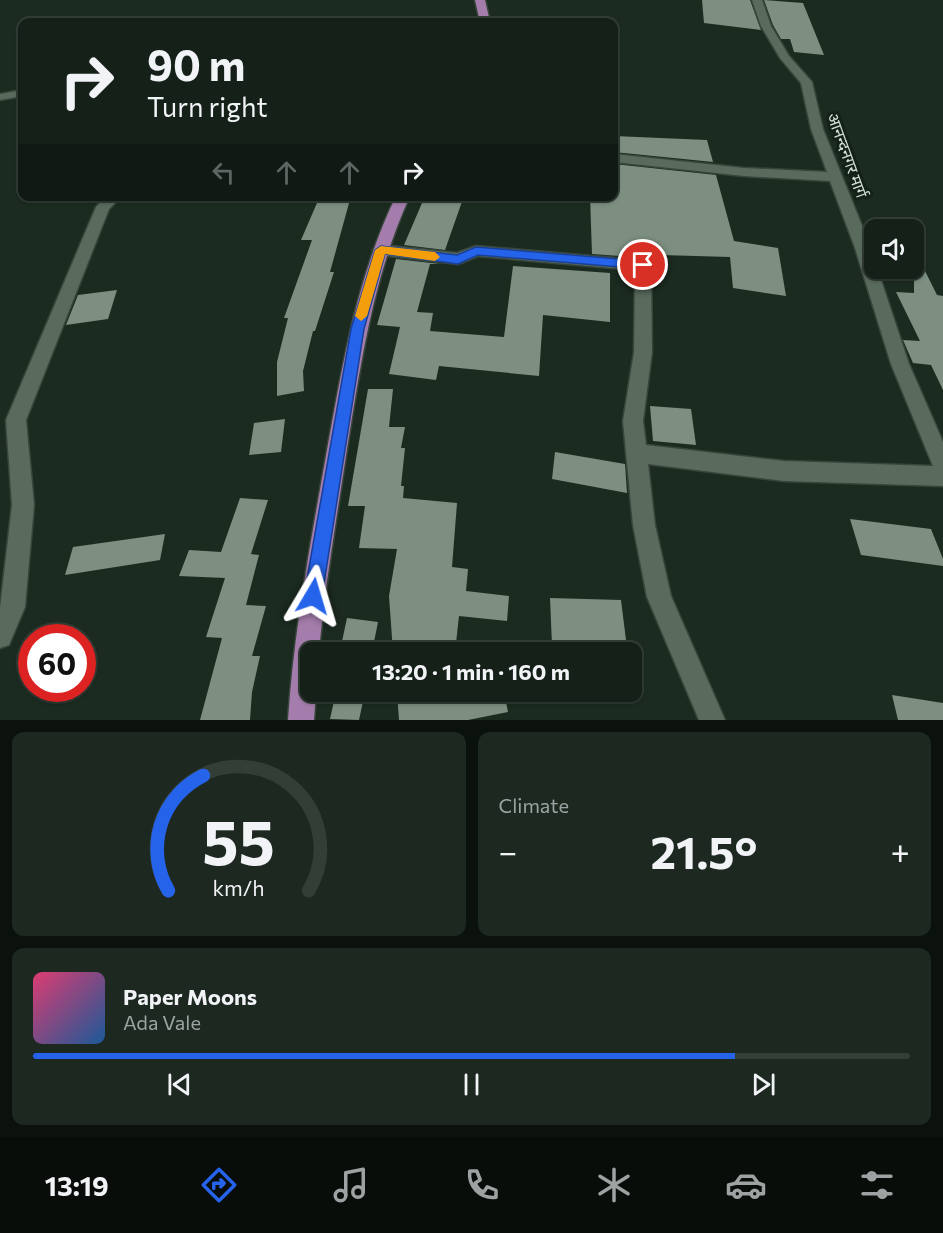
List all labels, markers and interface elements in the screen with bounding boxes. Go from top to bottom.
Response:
text: 90 m [147,38,246,90]
icon: right [48,42,126,120]
text: Turn right [147,90,267,123]
street label: आनन्दनगर मार्ग [824,110,872,201]
icon: left [207,156,240,189]
icon: ahead [270,156,303,189]
icon: ahead [333,156,366,189]
icon: right [396,156,429,189]
map controls [864,219,924,279]
button: sound [864,219,924,279]
pin [617,239,668,290]
icon: arrive [626,248,659,281]
position arrow [281,564,345,628]
speed limit sign: 60 [18,624,96,702]
text: 13:20 · 1 min · 160 m [372,658,570,685]
text: Climate [499,793,569,817]
text: 55 [202,802,275,878]
text: 21.5° [650,823,757,878]
text: − [499,830,517,871]
text: + [891,830,910,871]
text: km/h [213,874,265,900]
text: Paper Moons [123,983,257,1010]
text: Ada Vale [123,1010,201,1034]
icon: previous [163,1068,196,1101]
icon: pause [455,1068,488,1101]
icon: next [747,1068,780,1101]
icon: directions [198,1164,240,1206]
icon: music [330,1164,372,1206]
icon: phone [461,1164,503,1206]
icon: climate [593,1164,635,1206]
icon: car [725,1164,767,1206]
icon: filters [856,1164,898,1206]
text: 13:19 [45,1169,109,1202]

